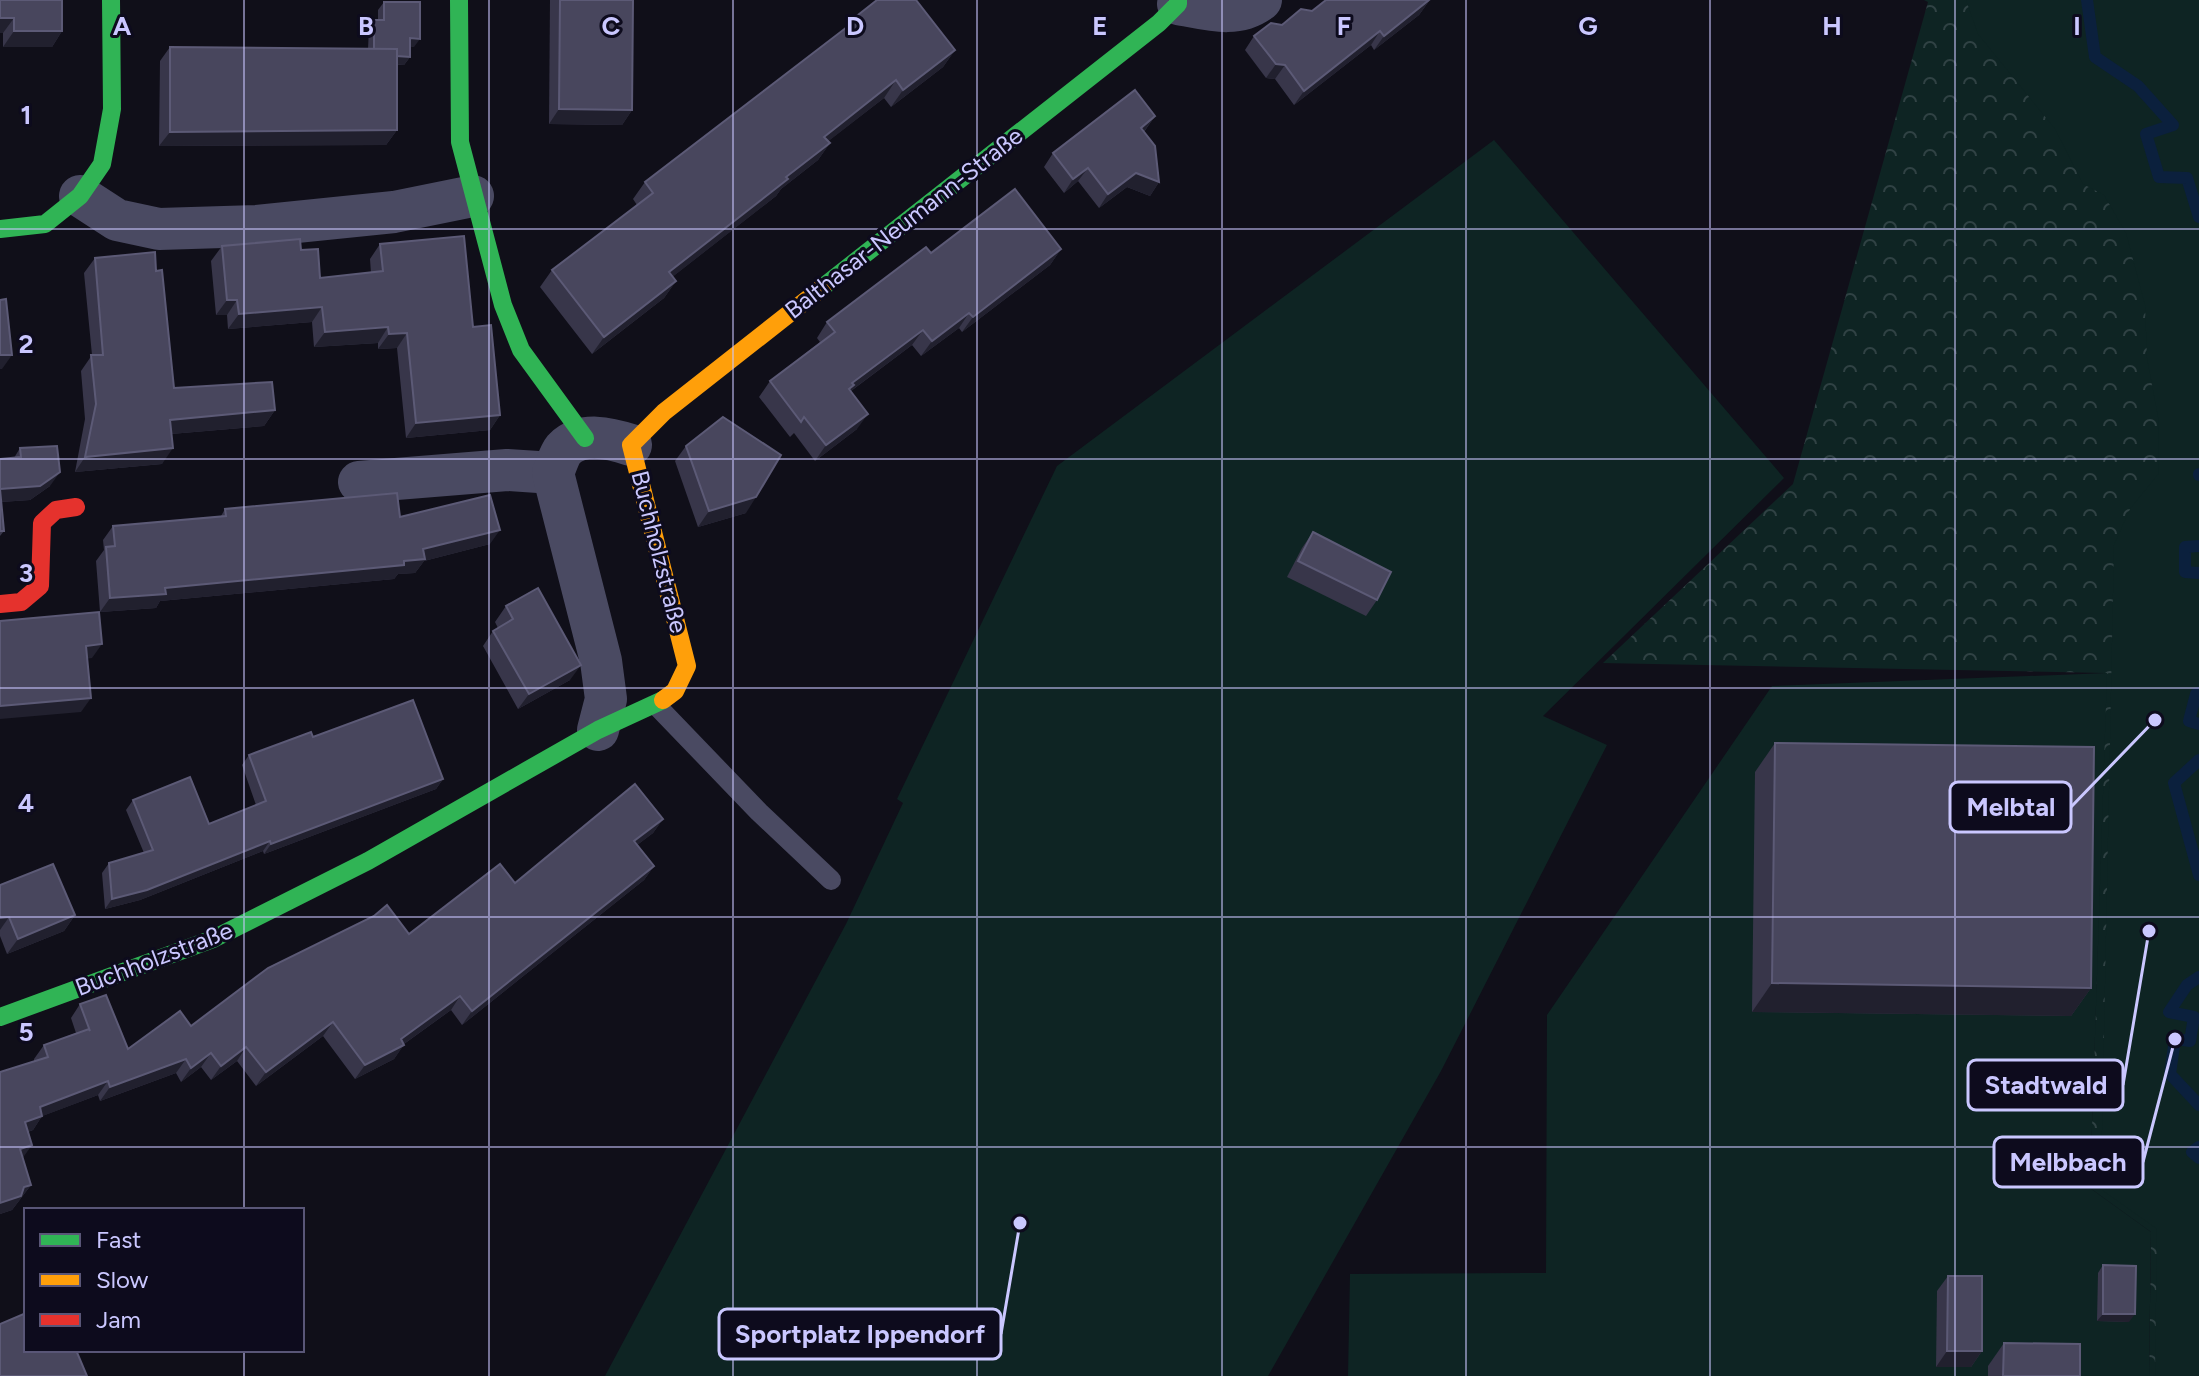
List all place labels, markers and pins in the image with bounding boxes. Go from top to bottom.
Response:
callout: Melbtal [1950,782,2071,832]
callout: Stadtwald [1968,1060,2123,1110]
callout: Melbbach [1994,1137,2143,1187]
callout: Sportplatz Ippendorf [719,1309,1001,1359]

